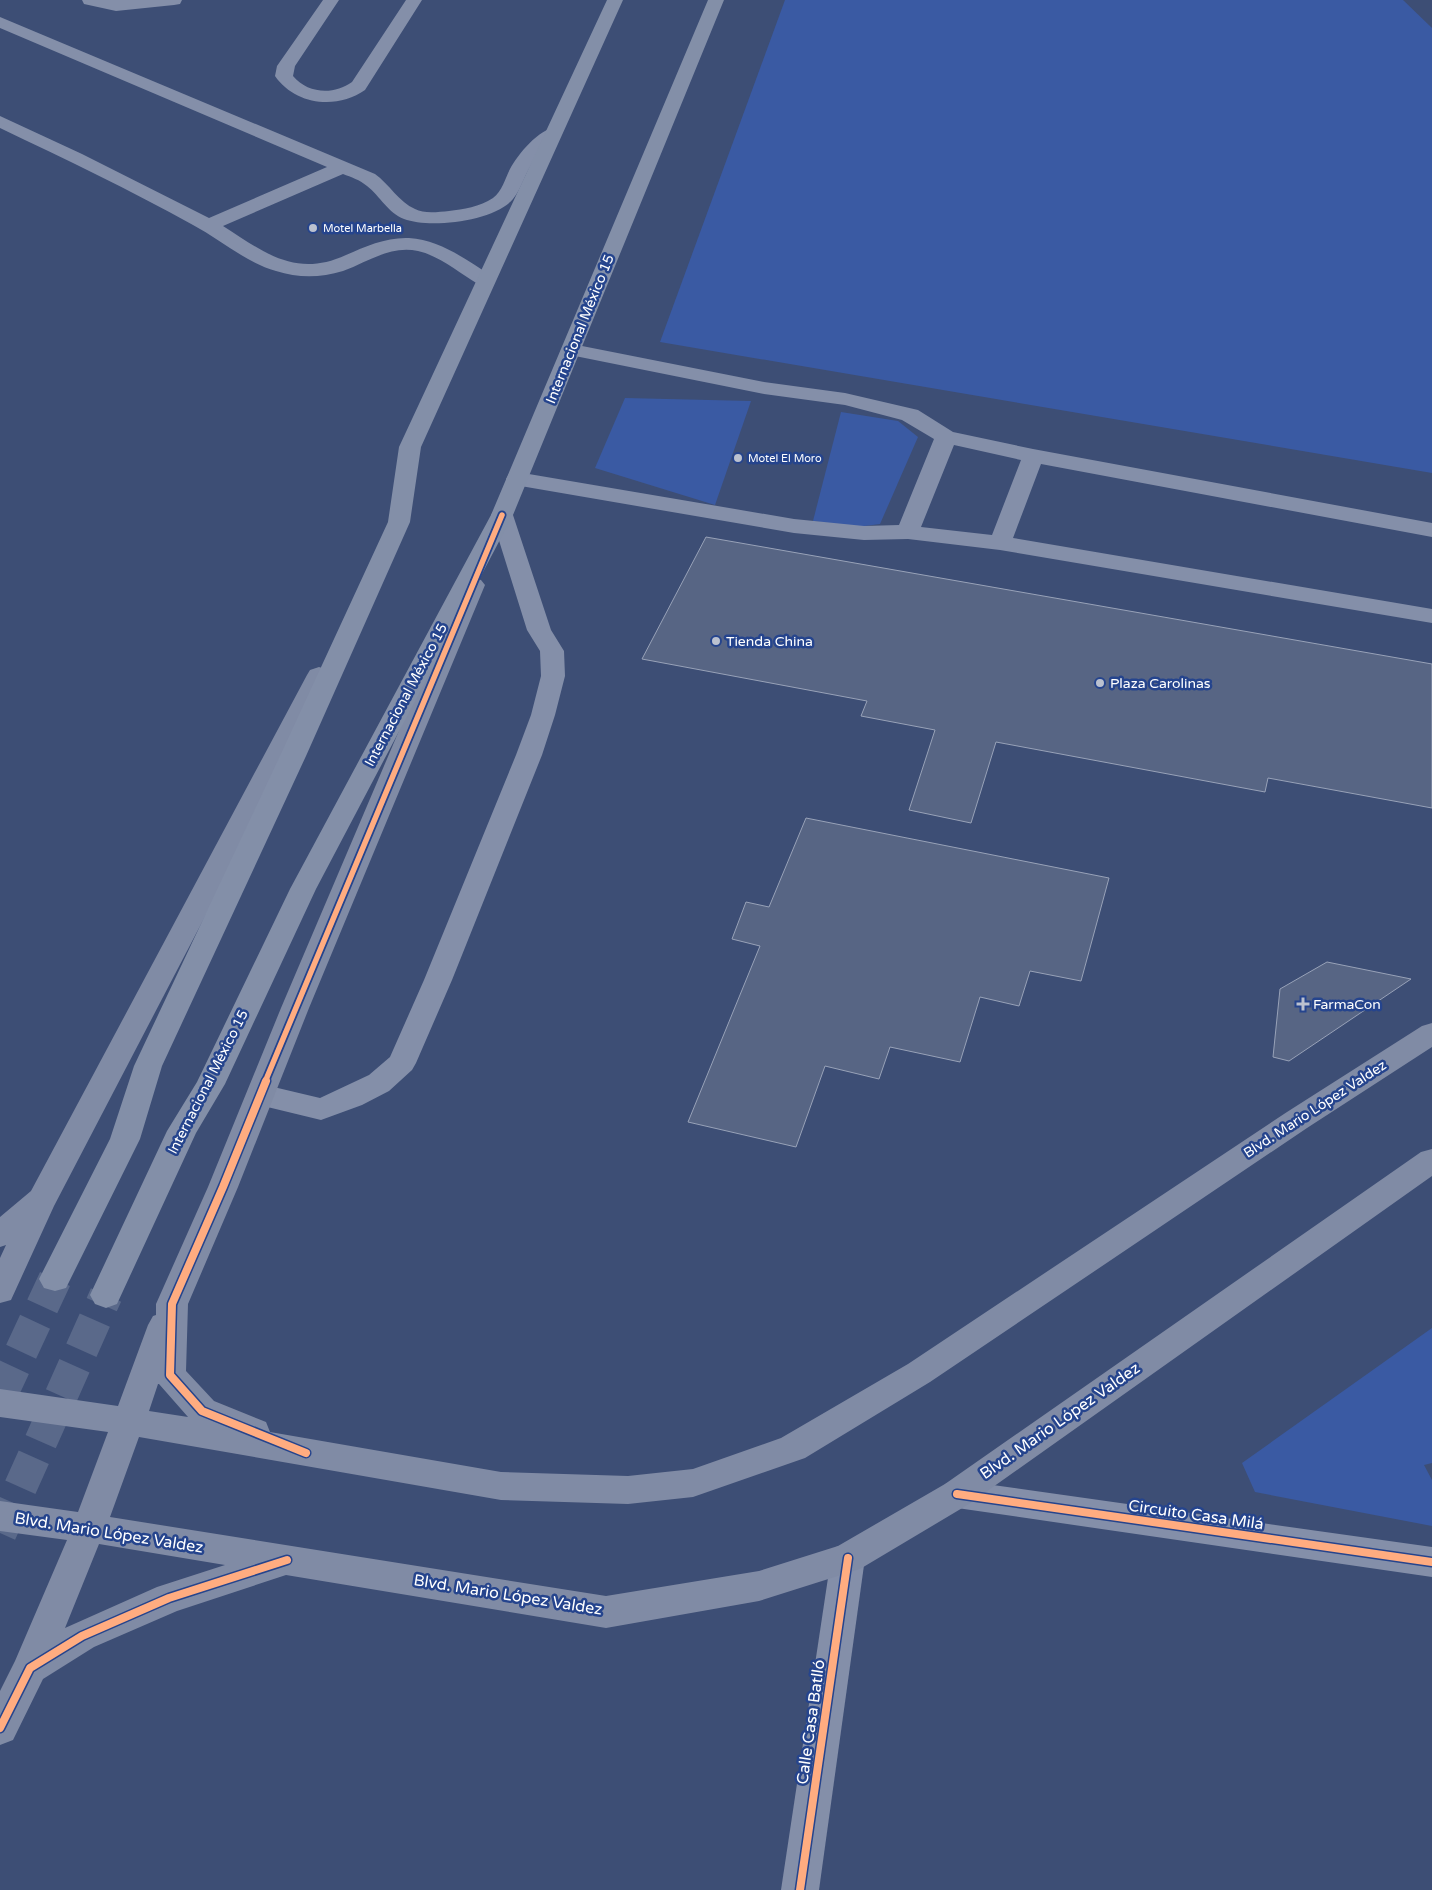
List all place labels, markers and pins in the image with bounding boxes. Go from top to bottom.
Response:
marker: Motel Marbella [307,222,319,234]
place label: Motel Marbella [323,222,402,235]
marker: Motel El Moro [732,452,744,464]
place label: Motel El Moro [748,452,822,465]
place label: Tienda China [726,633,813,650]
marker: Tienda China [710,635,722,647]
place label: Plaza Carolinas [1110,675,1211,692]
marker: Plaza Carolinas [1094,677,1106,689]
place label: FarmaCon [1313,996,1381,1013]
marker: FarmaCon [1297,998,1309,1010]

